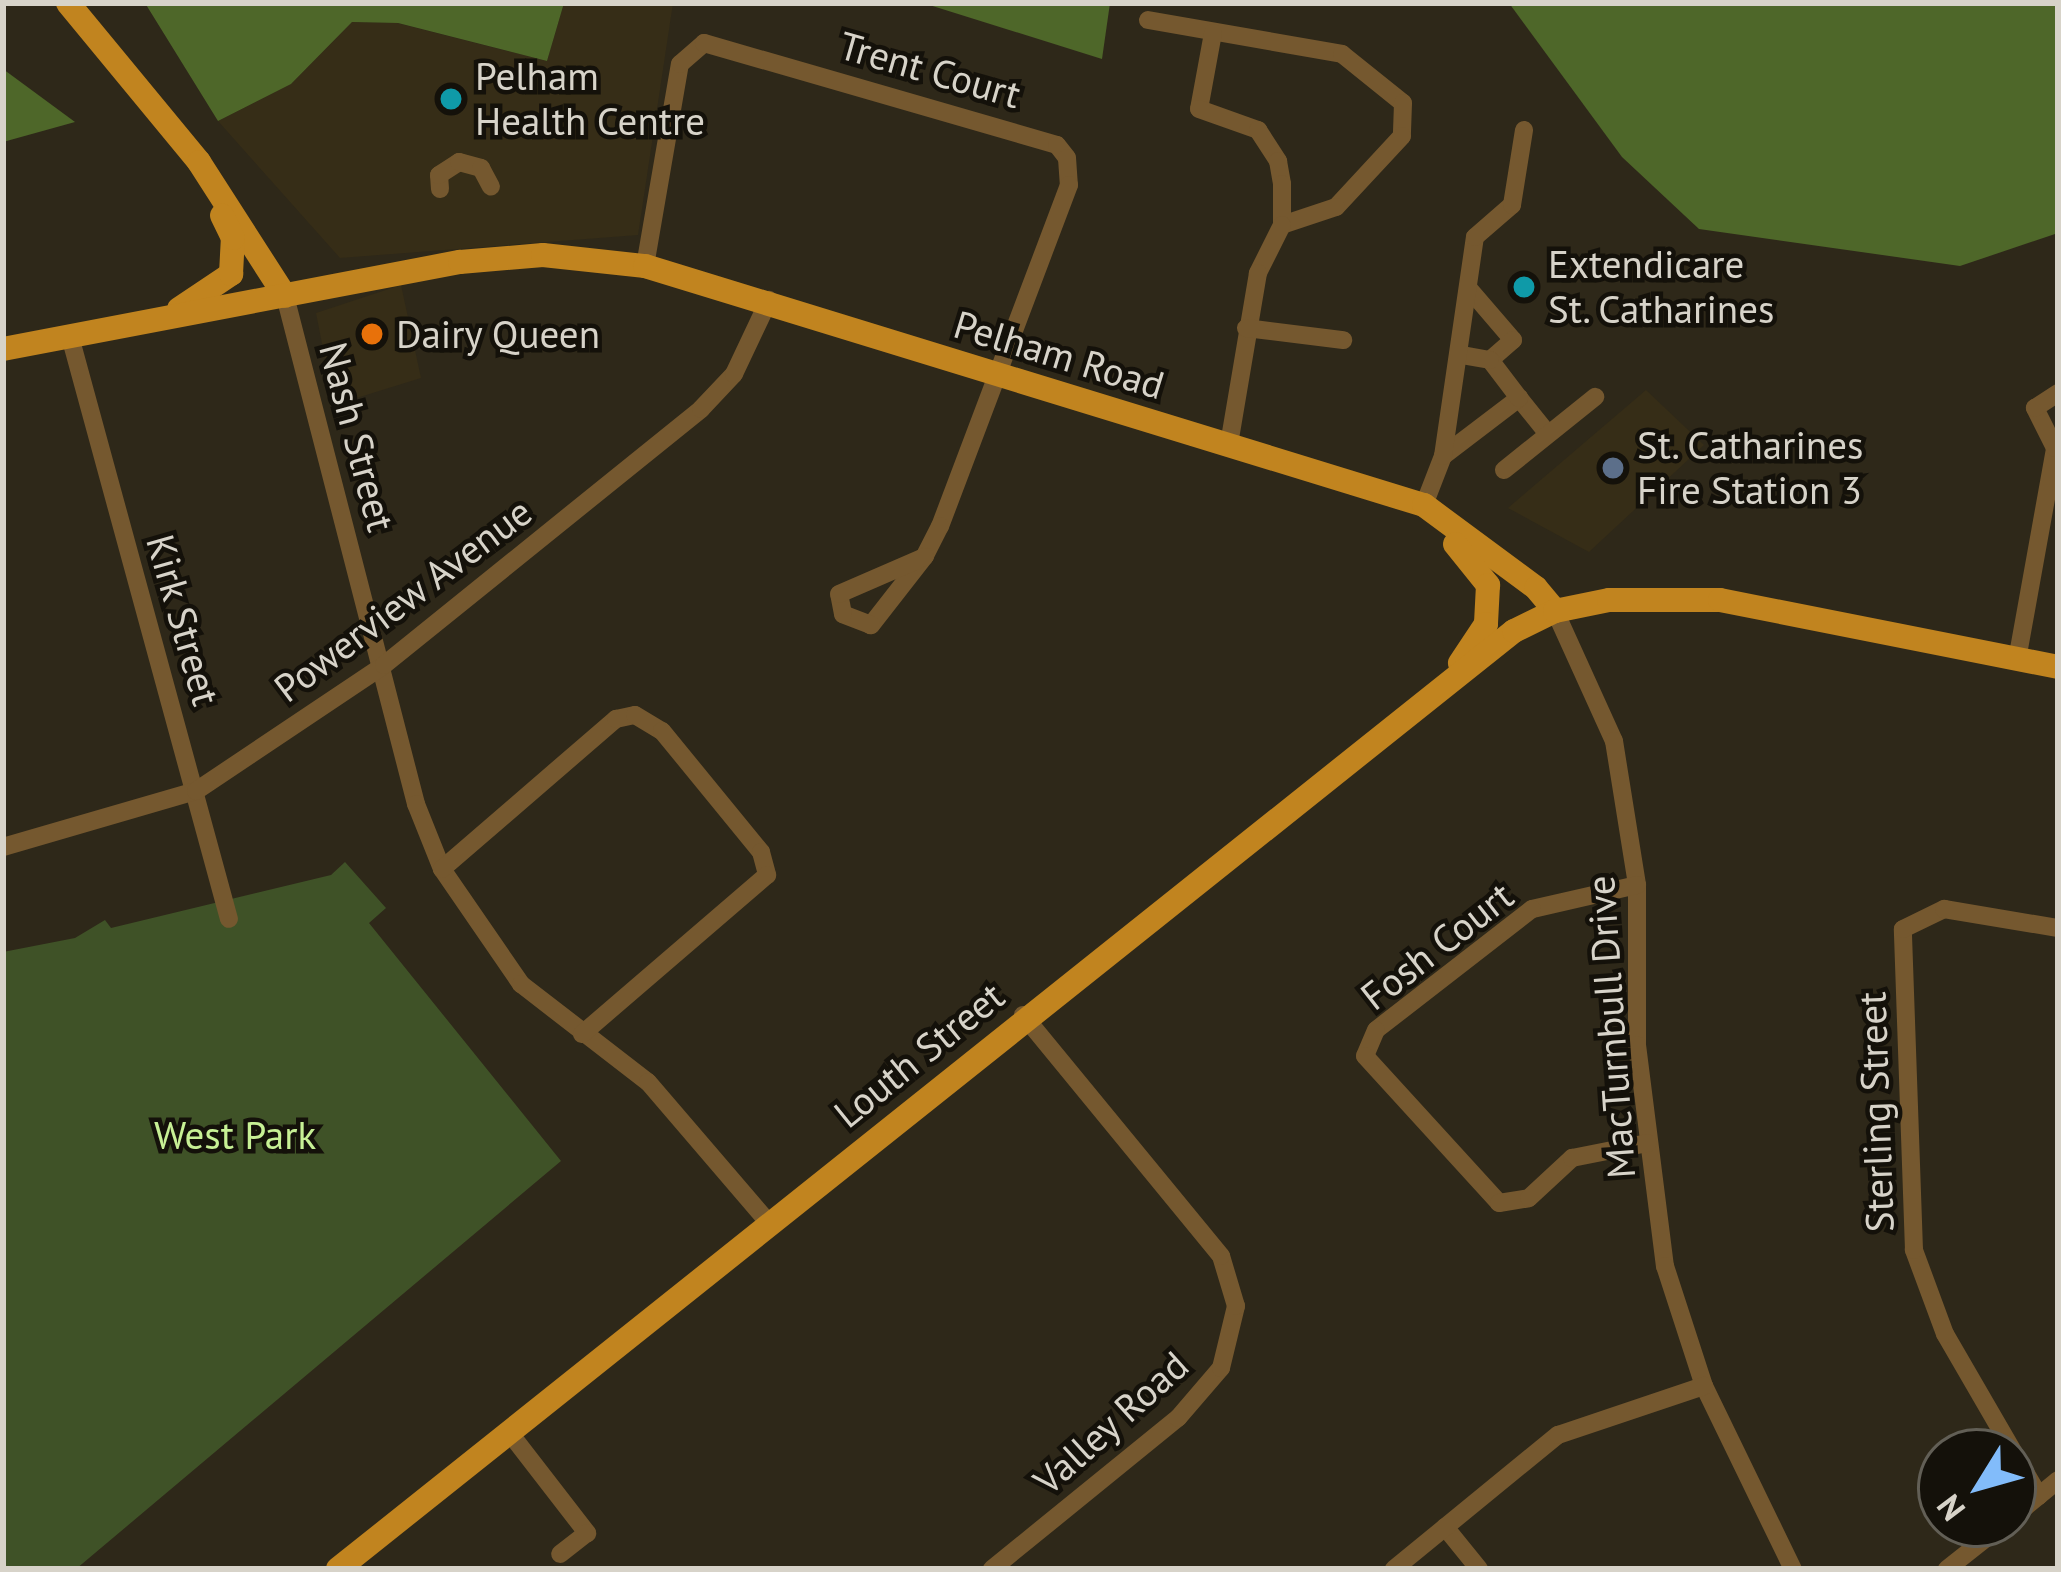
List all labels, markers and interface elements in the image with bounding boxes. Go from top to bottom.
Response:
street label: Trent Court [834,22,1026,118]
place label: Pelham Health Centre [475,54,705,145]
marker: Pelham Health Centre [438,86,464,112]
place label: Extendicare St. Catharines [1548,242,1777,333]
marker: Extendicare St. Catharines [1511,274,1537,300]
street label: Pelham Road [948,301,1170,409]
place label: Dairy Queen [396,311,601,357]
marker: Dairy Queen [359,321,385,347]
street label: Nash Street [309,338,405,536]
place label: St. Catharines Fire Station 3 [1637,423,1866,514]
marker: St. Catharines Fire Station 3 [1600,455,1626,481]
street label: Powerview Avenue [264,488,542,712]
street label: Kirk Street [136,529,230,711]
street label: Fosh Court [1352,872,1522,1020]
street label: MacTurnbull Drive [1577,874,1645,1180]
street label: Louth Street [825,973,1013,1137]
street label: Sterling Street [1848,991,1904,1233]
park label: West Park [154,1112,316,1158]
street label: Valley Road [1024,1341,1198,1505]
north arrow [1917,1428,2037,1548]
text: N [1927,1487,1974,1530]

